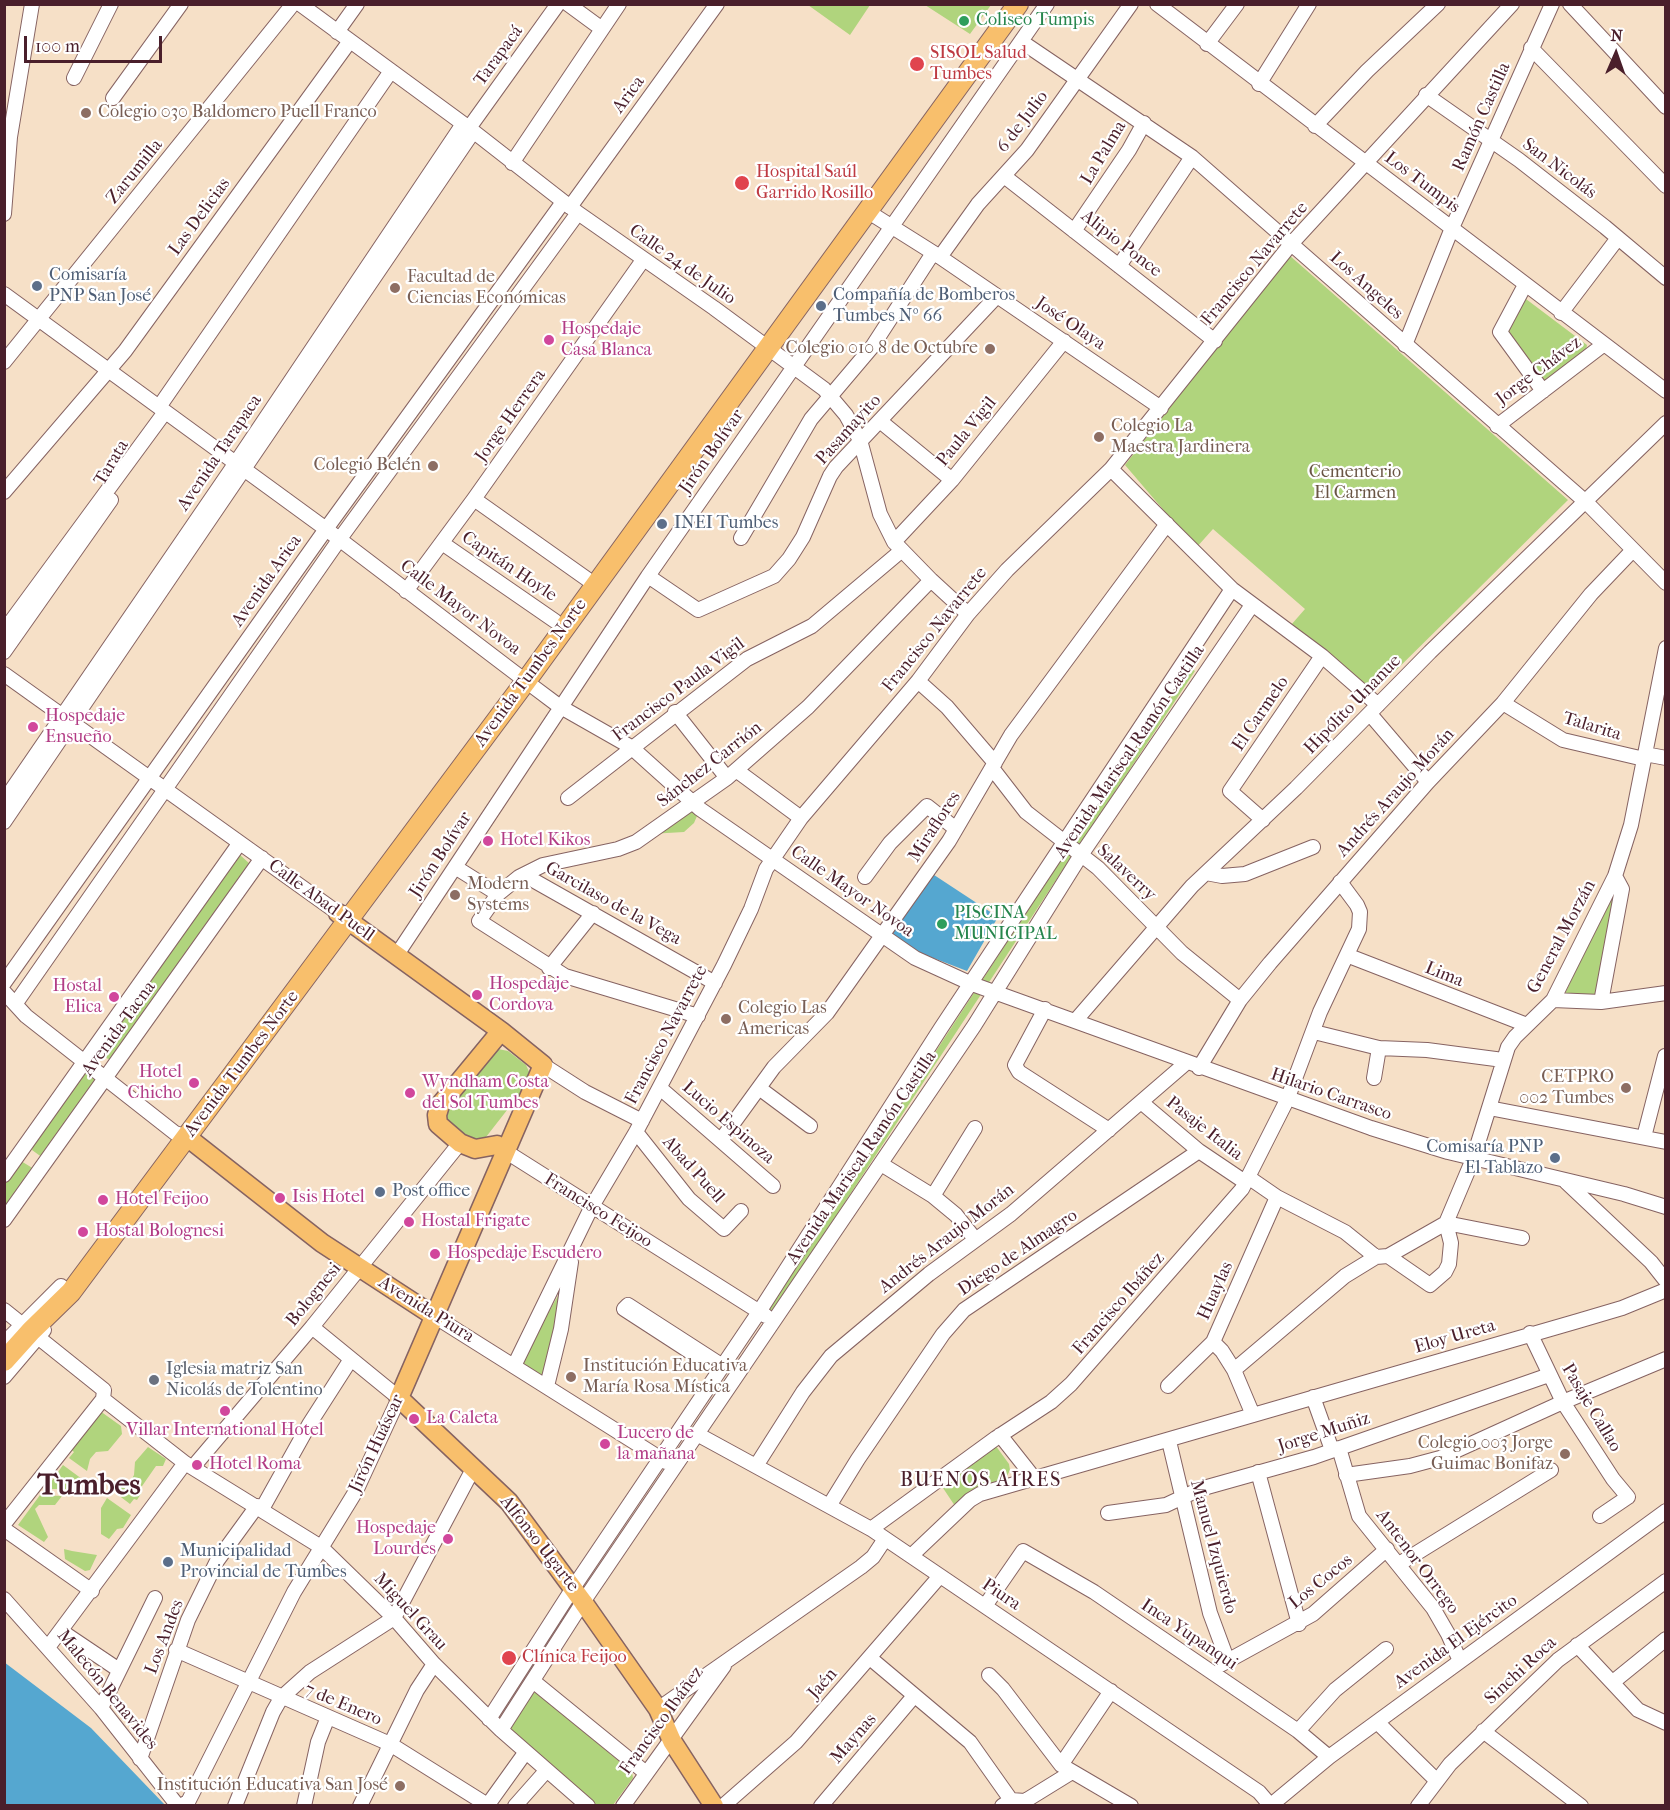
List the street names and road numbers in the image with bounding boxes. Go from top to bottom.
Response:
street label: Tarapacá [470,22,528,90]
street label: Ramón Castilla [1448,59,1516,175]
street label: Arica [608,72,650,118]
street label: 6 de Julio [993,87,1053,157]
street label: La Palma [1077,117,1131,189]
street label: San Nicolás [1518,134,1600,204]
street label: Zarumilla [102,135,168,209]
street label: Los Tumpis [1380,148,1464,218]
street label: Las Delicias [165,174,235,260]
street label: Francisco Navarrete [1197,198,1313,330]
street label: Alipio Ponce [1076,206,1166,282]
street label: Calle 24 de Julio [624,220,740,310]
street label: Los Angeles [1325,247,1407,325]
street label: José Olaya [1031,293,1109,355]
street label: Jorge Chávez [1492,332,1586,410]
street label: Jorge Herrera [471,365,551,467]
street label: Pasamayito [812,390,886,470]
street label: Avenida Tarapaca [173,391,267,515]
street label: Paula Vigil [932,393,1002,471]
street label: Jirón Bolívar [675,406,749,498]
street label: Tarata [90,436,134,490]
street label: Capitán Hoyle [457,527,561,607]
street label: Avenida Arica [227,531,307,631]
street label: Calle Mayor Novoa [395,556,525,660]
street label: Francisco Navarrete [878,563,992,697]
street label: Avenida Tumbes Norte [470,595,592,751]
street label: Francisco Paula Vigil [609,633,749,747]
street label: Avenida Mariscal Ramón Castilla [1050,641,1210,863]
street label: Hipólito Unanue [1300,651,1406,759]
street label: El Carmelo [1228,672,1294,756]
street label: Talarita [1560,708,1624,746]
street label: Sánchez Carrión [653,717,767,813]
street label: Andrés Araujo Morán [1333,724,1459,862]
street label: Miraflores [904,788,966,866]
street label: Jirón Bolívar [405,808,477,902]
street label: Salaverry [1092,840,1160,906]
street label: Calle Mayor Novoa [786,841,918,943]
street label: Calle Abad Puell [264,855,378,947]
street label: Garcilaso de la Vega [541,858,685,950]
street label: General Morzán [1523,877,1601,997]
street label: Lima [1422,958,1466,992]
street label: Francisco Navarrete [621,962,713,1108]
street label: Avenida Tacna [77,977,161,1081]
street label: Avenida Tumbes Norte [180,987,304,1141]
street label: Avenida Mariscal Ramón Castilla [782,1047,942,1269]
street label: Hilario Carrasco [1268,1064,1394,1126]
street label: Lucio Espinoza [677,1077,779,1169]
street label: Pasaje Italia [1161,1092,1247,1166]
street label: Abad Puell [657,1132,729,1208]
street label: Francisco Feijoo [540,1169,656,1253]
street label: Andrés Araujo Morán [875,1179,1019,1299]
street label: Diego de Almagro [954,1205,1082,1301]
street label: Francisco Ibáñez [1069,1248,1169,1360]
street label: Huaylas [1194,1258,1238,1324]
street label: Bolognesi [282,1259,346,1331]
street label: Avenida Piura [374,1272,478,1348]
street label: Eloy Ureta [1412,1315,1498,1359]
street label: Pasaje Callao [1556,1360,1626,1456]
street label: Jirón Huáscar [345,1391,409,1497]
street label: Jorge Muñiz [1275,1408,1373,1458]
street label: Manuel Izquierdo [1185,1478,1241,1616]
street label: Alfonso Ugarte [495,1491,583,1597]
street label: Antenor Orrego [1371,1505,1463,1619]
street label: Los Cocos [1285,1550,1357,1614]
street label: Miguel Grau [369,1569,451,1655]
street label: Piura [977,1574,1025,1616]
street label: Avenida El Ejército [1390,1590,1522,1694]
street label: Inca Yupanqui [1137,1595,1241,1675]
street label: Los Andes [141,1597,189,1677]
street label: Malecón Benavides [52,1626,162,1754]
street label: Sinchi Roca [1481,1632,1561,1710]
street label: Francisco Ibáñez [615,1663,709,1779]
street label: Jaén [804,1664,842,1704]
street label: 7 de Enero [301,1679,385,1731]
street label: Maynas [826,1709,882,1769]

